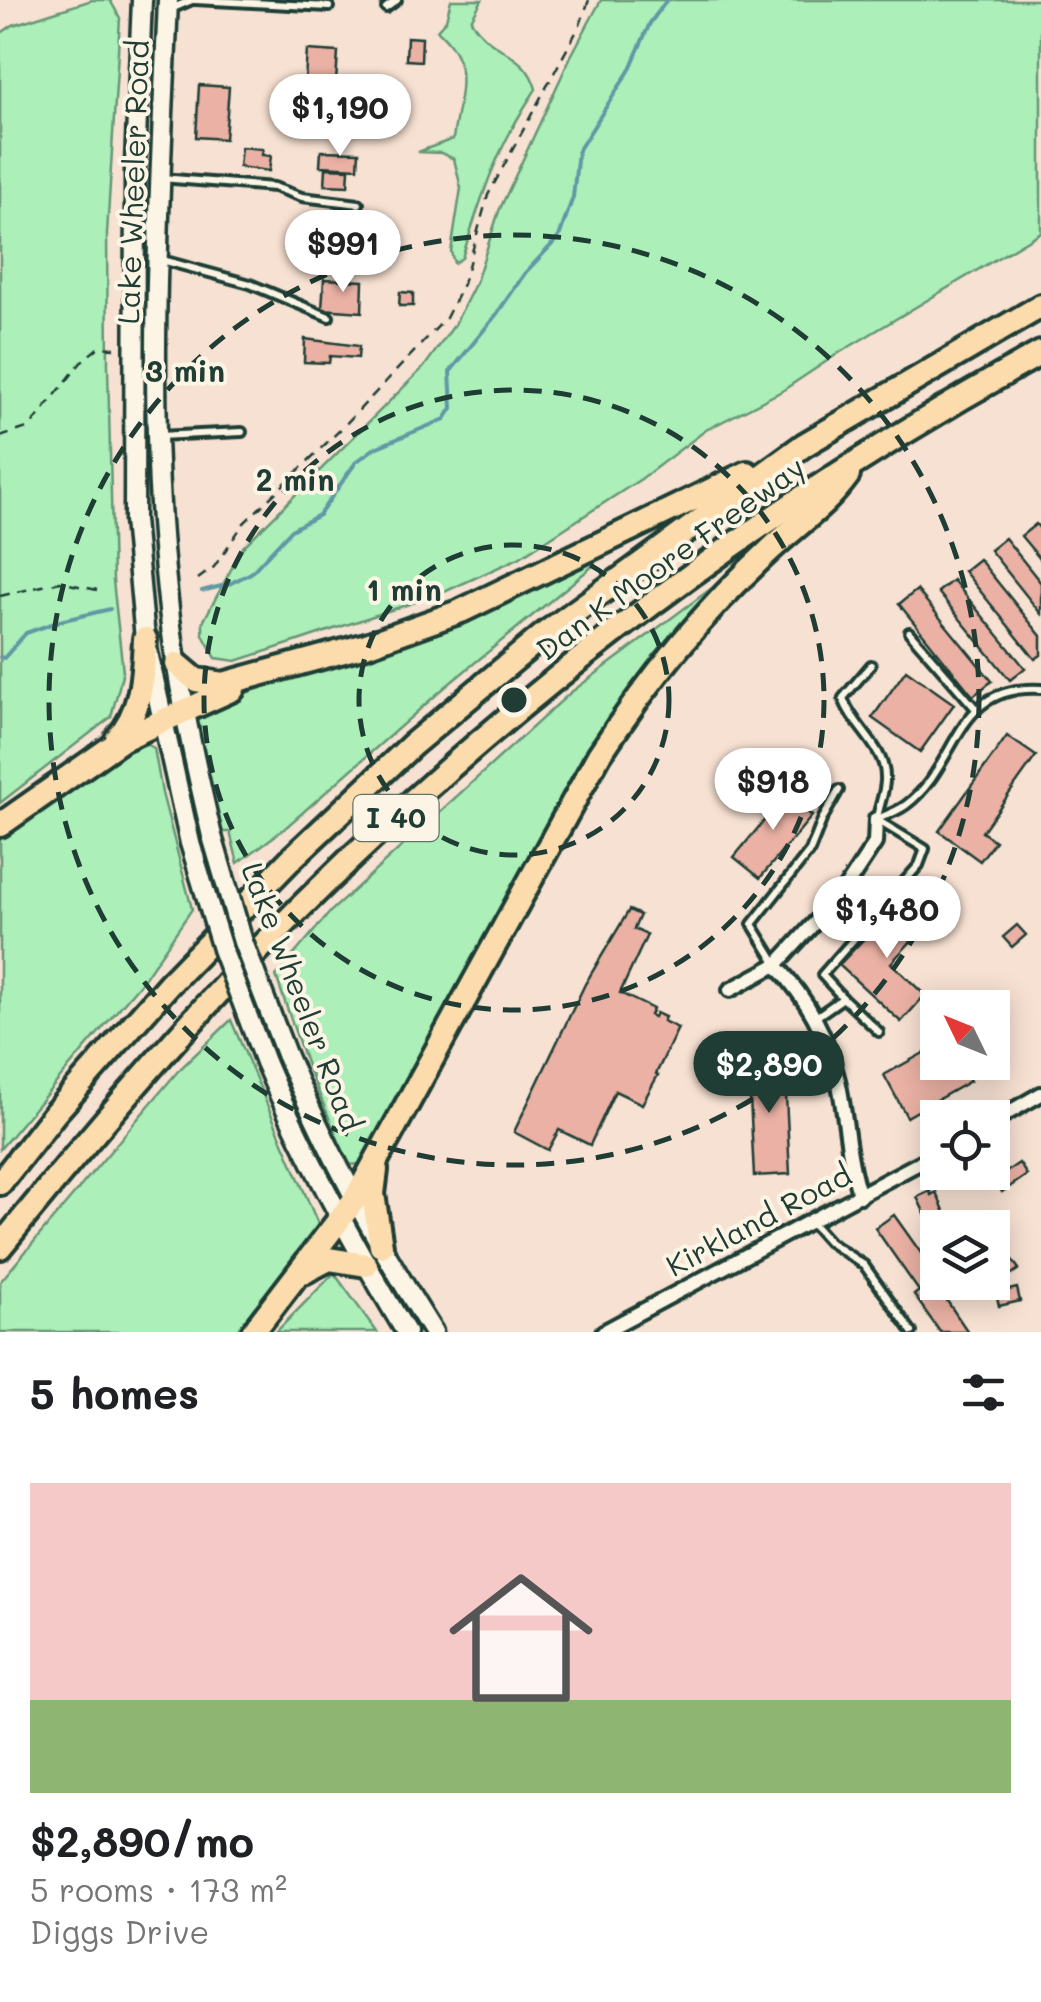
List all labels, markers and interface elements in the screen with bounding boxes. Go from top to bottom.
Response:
street label: Lake Wheeler Road [107,39,157,325]
pin: $1,190 [259,74,421,159]
text: $1,190 [291,85,389,127]
pin: $991 [284,210,402,295]
text: $991 [307,221,379,263]
text: 3 min [145,350,225,390]
street label: Dan K Moore Freeway [528,446,812,668]
text: 2 min [256,459,334,499]
text: 1 min [366,569,442,609]
centre of rings [496,682,532,718]
pin: $918 [714,748,832,833]
text: $918 [736,759,810,801]
road number: I 40 [354,795,438,841]
street label: Lake Wheeler Road [233,856,373,1136]
pin: $1,480 [806,876,968,961]
text: $1,480 [835,887,939,929]
north arrow [920,990,1010,1080]
map controls [920,990,1010,1300]
pin: $2,890 [688,1031,850,1116]
text: $2,890 [715,1042,823,1084]
button: locate [920,1100,1010,1190]
street label: Kirkland Road [658,1154,858,1285]
button: layers [920,1210,1010,1300]
text: 5 homes [30,1365,199,1420]
icon: filters [956,1365,1011,1420]
icon: home [431,1548,611,1728]
text: $2,890/mo [30,1813,254,1868]
text: 5 rooms · 173 m² [30,1868,287,1910]
text: Diggs Drive [30,1910,209,1952]

